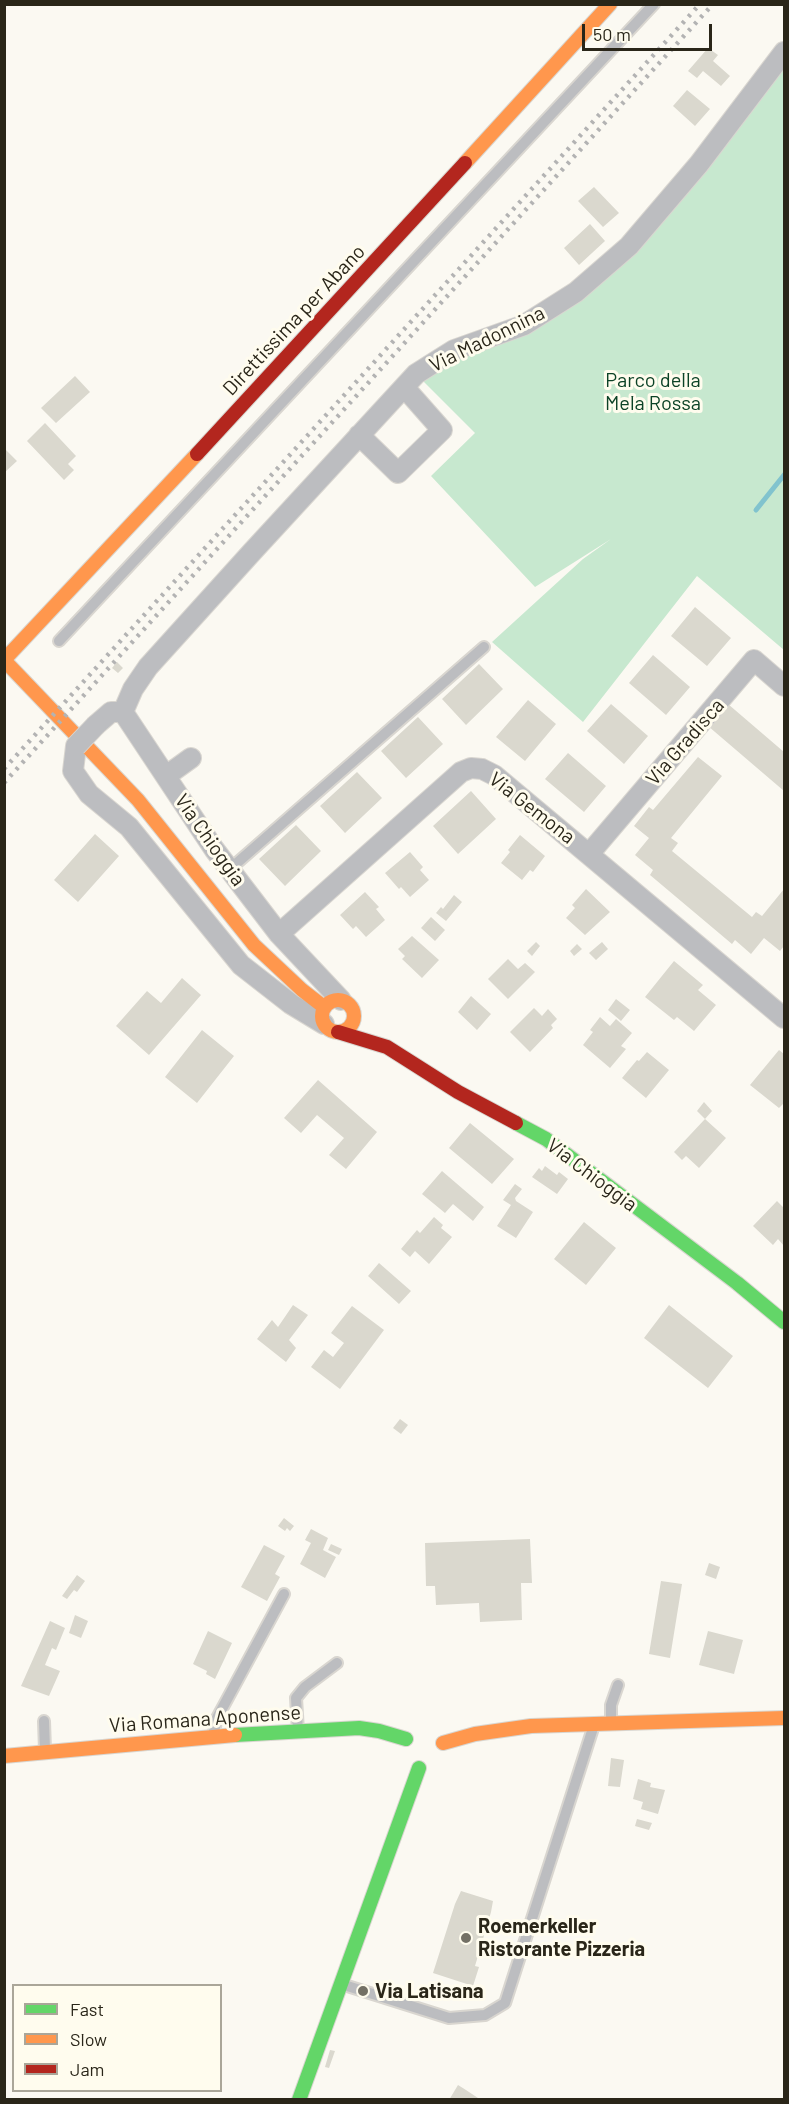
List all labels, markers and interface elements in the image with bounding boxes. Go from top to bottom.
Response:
scale bar [585,12,716,50]
text: 50 m [593,23,631,45]
street label: Direttissima per Abano [218,240,370,400]
street label: Via Madonnina [426,301,548,377]
park label: Parco della Mela Rossa [605,368,701,415]
street label: Via Gradisca [641,694,729,790]
street label: Via Gemona [484,767,580,849]
street label: Via Chioggia [170,789,250,891]
street label: Via Chioggia [542,1133,642,1217]
street label: Via Romana Aponense [108,1700,302,1738]
place label: Roemerkeller Ristorante Pizzeria [478,1914,645,1961]
marker: Roemerkeller Ristorante Pizzeria [459,1931,473,1945]
place label: Via Latisana [375,1979,484,2003]
legend [12,1984,222,2092]
marker: Via Latisana [356,1984,370,1998]
text: Fast [70,1998,104,2020]
text: Slow [70,2028,107,2050]
text: Jam [70,2058,104,2080]

